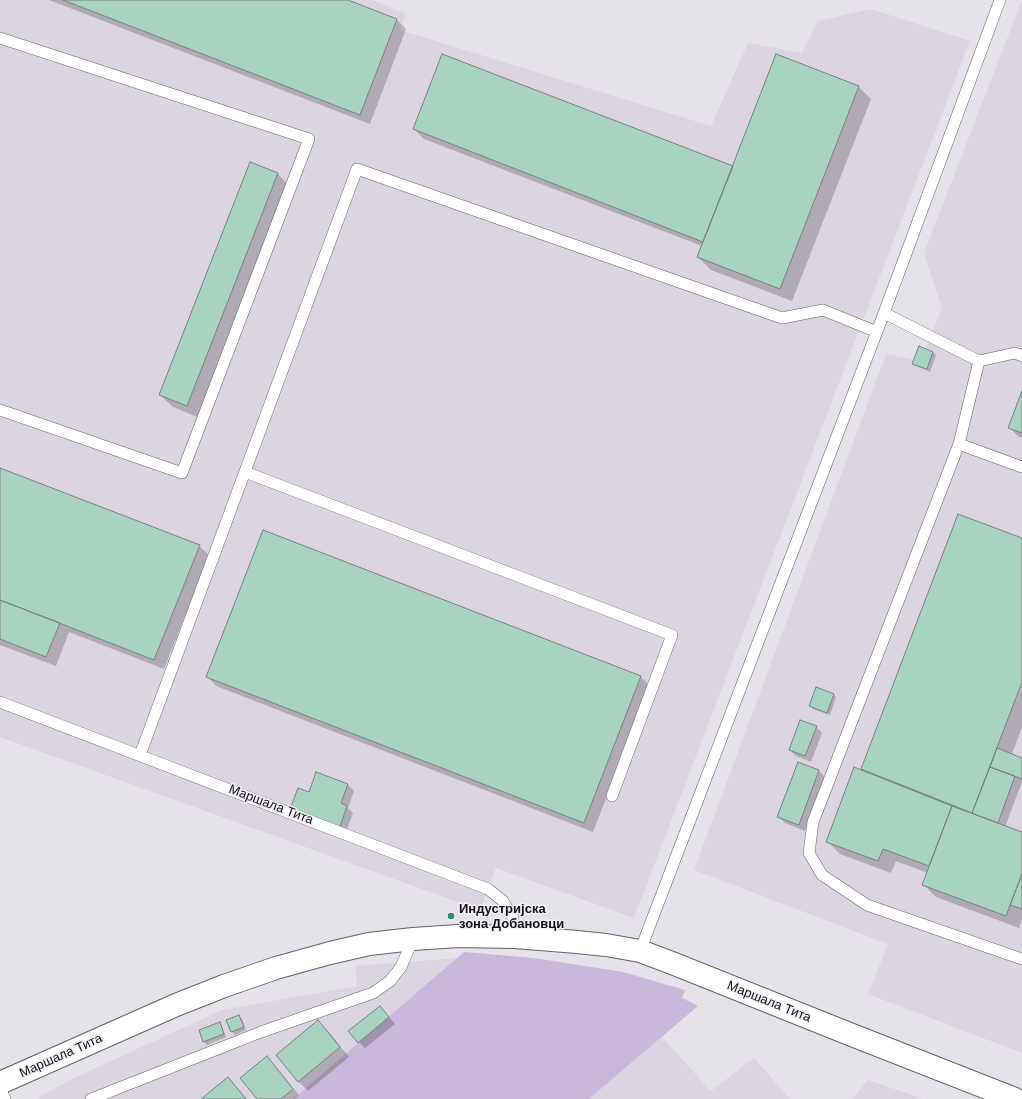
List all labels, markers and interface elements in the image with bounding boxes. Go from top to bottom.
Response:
street label: Маршала Тита [227,782,315,828]
place label: Индустријска зона Добановци [459,901,564,932]
marker: Индустријска зона Добановци [446,911,456,921]
street label: Маршала Тита [725,978,813,1026]
street label: Маршала Тита [17,1031,105,1081]

